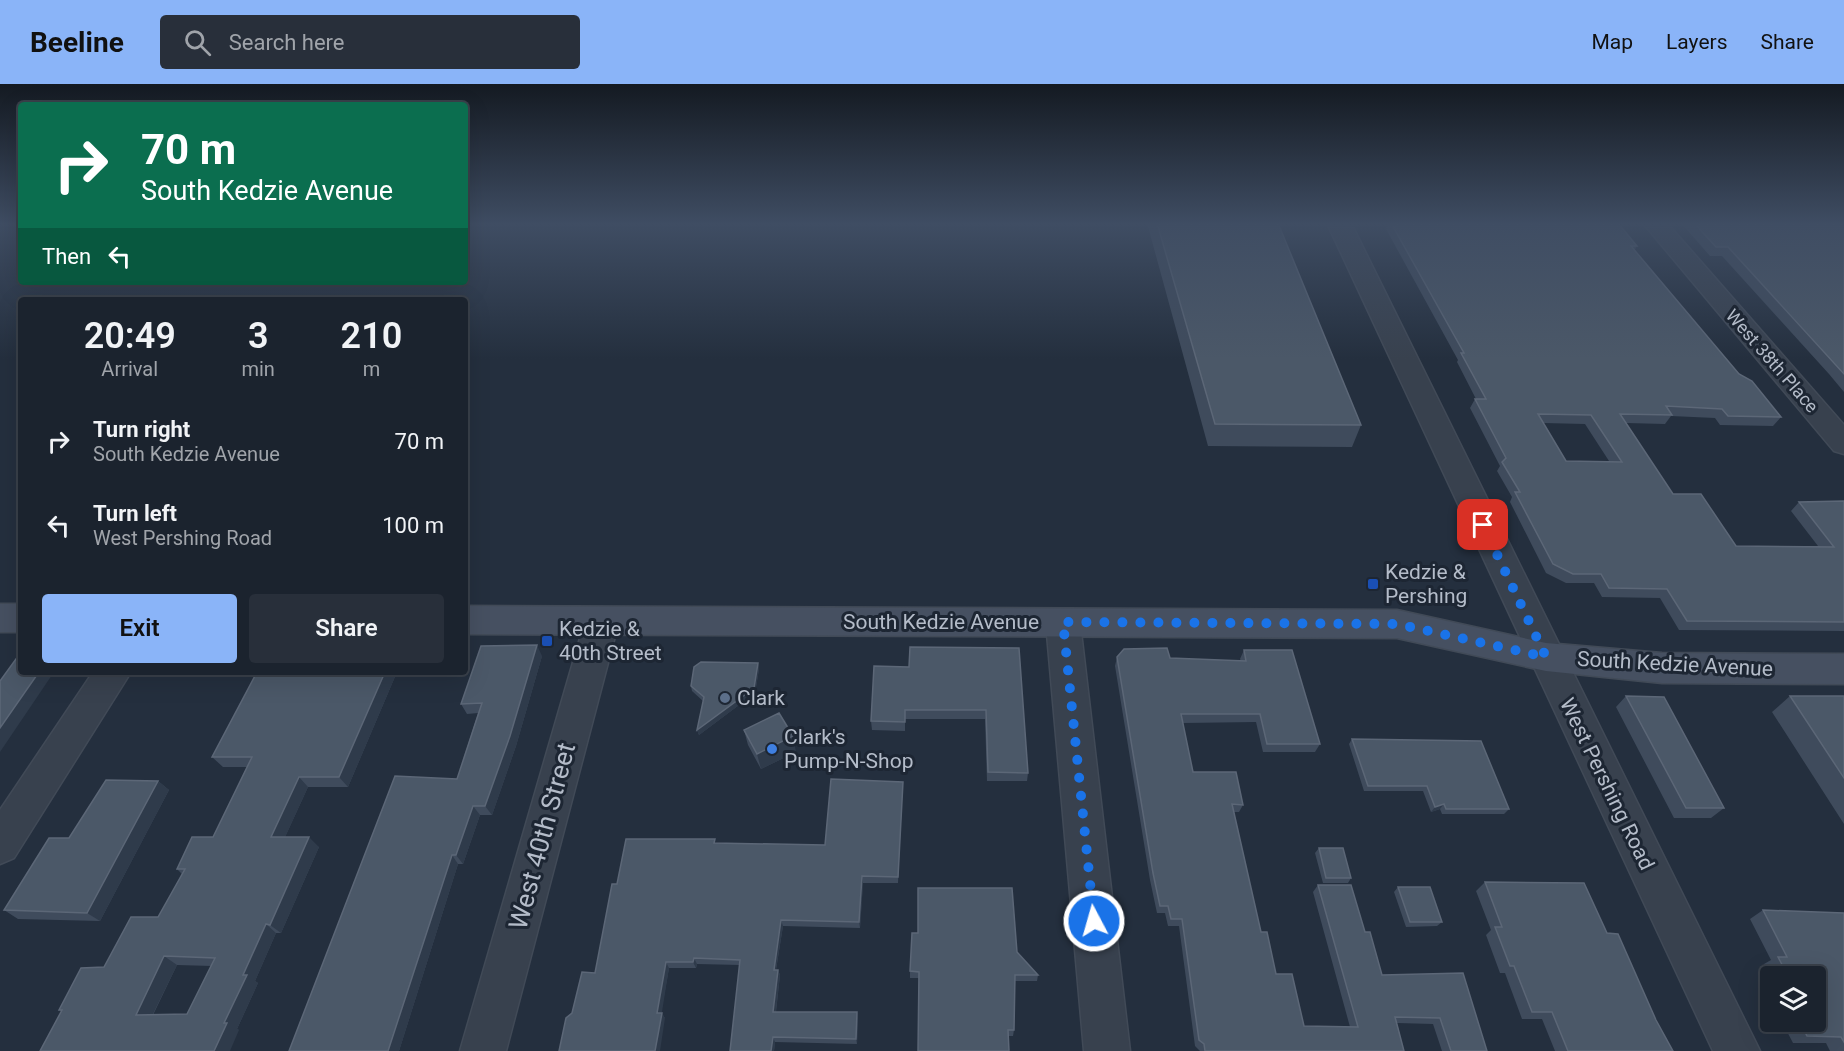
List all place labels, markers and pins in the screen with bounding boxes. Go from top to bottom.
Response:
pin [1457,499,1508,550]
place label: Kedzie & Pershing [1385,560,1467,608]
marker: Kedzie & Pershing [1366,577,1380,591]
place label: Kedzie & 40th Street [559,617,662,665]
marker: Kedzie & 40th Street [540,634,554,648]
place label: Clark [737,686,785,710]
marker: Clark [718,691,732,705]
place label: Clark's Pump-N-Shop [784,725,913,773]
marker: Clark's Pump-N-Shop [765,742,779,756]

